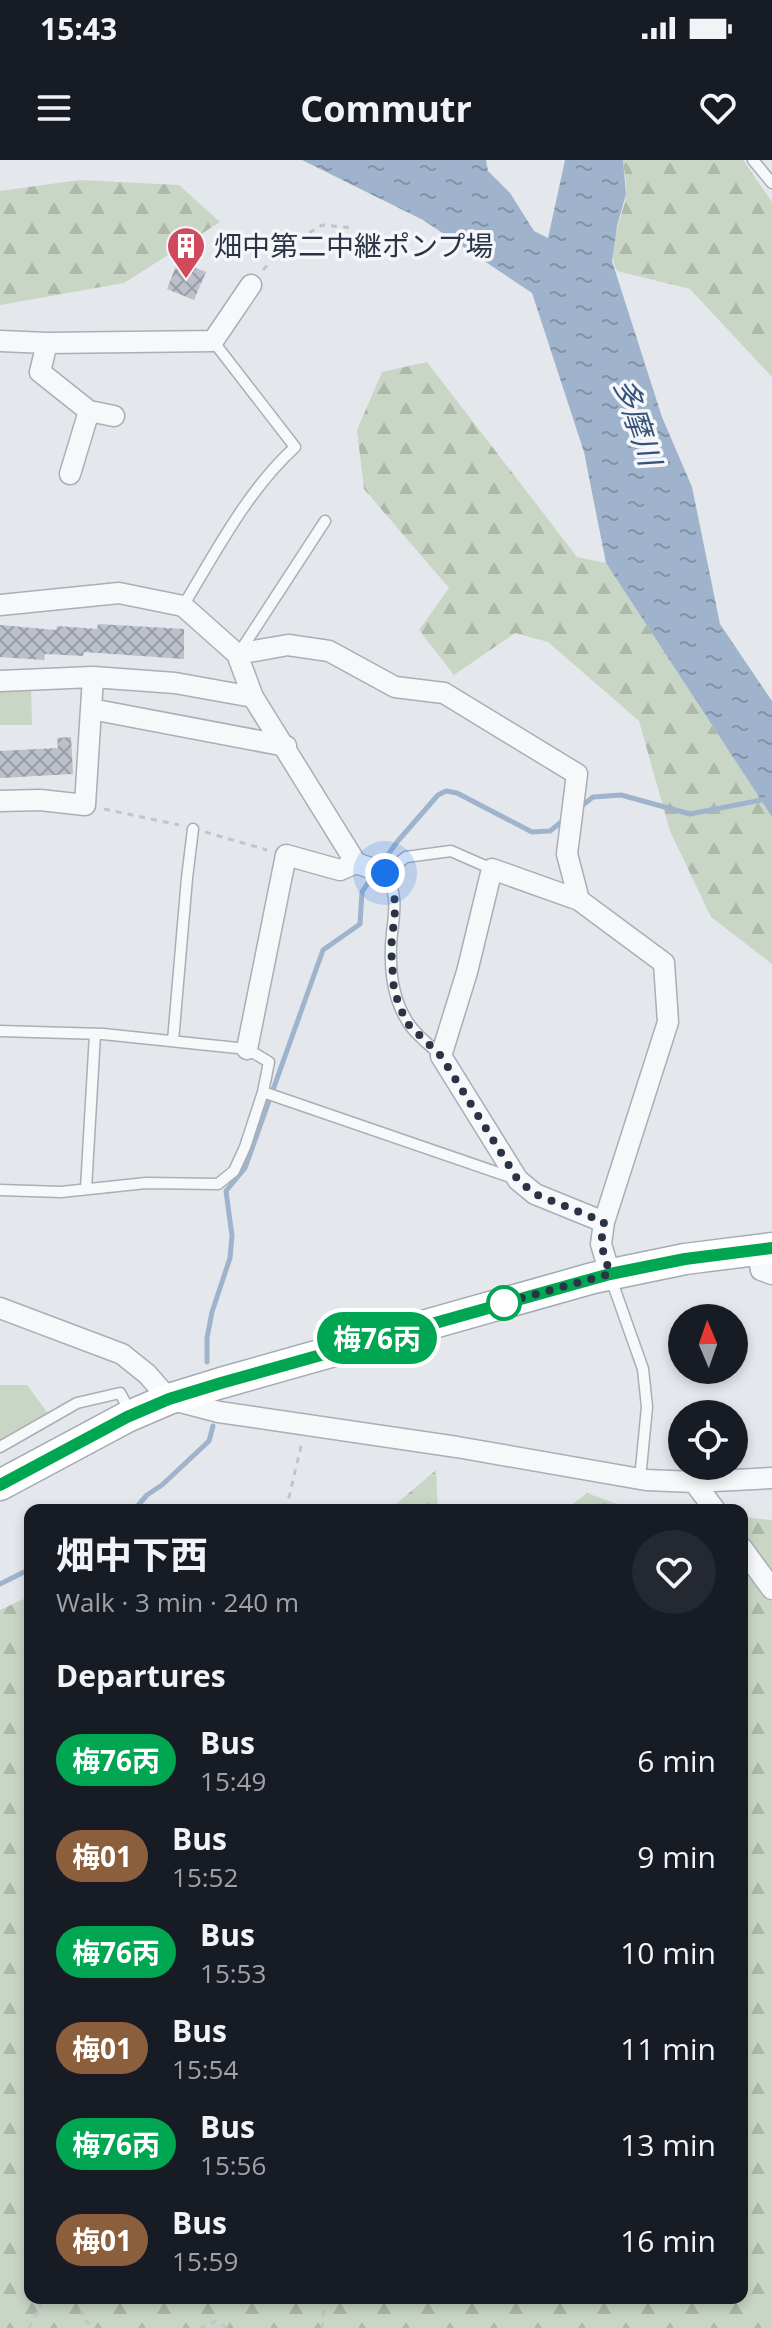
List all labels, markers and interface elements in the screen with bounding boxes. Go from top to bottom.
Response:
text: 15:43 [40,8,117,49]
text: Commutr [300,84,472,133]
icon: menu [32,86,76,130]
icon: heart [696,86,740,130]
building icon: 畑中第二中継ポンプ場 [165,225,207,280]
place label: 畑中第二中継ポンプ場 [214,226,493,264]
water label: 多摩川 [605,372,673,474]
your location [365,853,405,893]
unlabelled marker [487,1286,521,1320]
north arrow [668,1304,748,1384]
map controls [668,1304,748,1480]
line badge: 梅76丙 [321,1312,433,1364]
text: 梅76丙 [333,1319,421,1357]
button: locate [668,1400,748,1480]
text: 畑中下西 [56,1528,208,1580]
button: heart [632,1530,716,1614]
text: Walk · 3 min · 240 m [56,1584,299,1620]
text: Departures [56,1655,226,1696]
text: Bus [200,1722,255,1763]
text: 6 min [637,1740,716,1781]
text: 梅76丙 [72,1741,160,1779]
text: 15:49 [200,1763,266,1799]
text: Bus [172,1818,227,1859]
text: 9 min [637,1836,716,1877]
text: 梅01 [72,1837,132,1875]
text: 15:52 [172,1859,238,1895]
text: Bus [200,1914,255,1955]
text: 10 min [620,1932,716,1973]
text: 梅76丙 [72,1933,160,1971]
text: 15:53 [200,1955,266,1991]
text: Bus [172,2010,227,2051]
text: 11 min [620,2028,716,2069]
text: 梅01 [72,2029,132,2067]
text: 15:54 [172,2051,238,2087]
text: Bus [200,2106,255,2147]
text: 13 min [620,2124,716,2165]
text: 梅76丙 [72,2125,160,2163]
text: 15:56 [200,2147,266,2183]
text: Bus [172,2202,227,2243]
text: 16 min [620,2220,716,2261]
text: 梅01 [72,2221,132,2259]
text: 15:59 [172,2243,238,2279]

